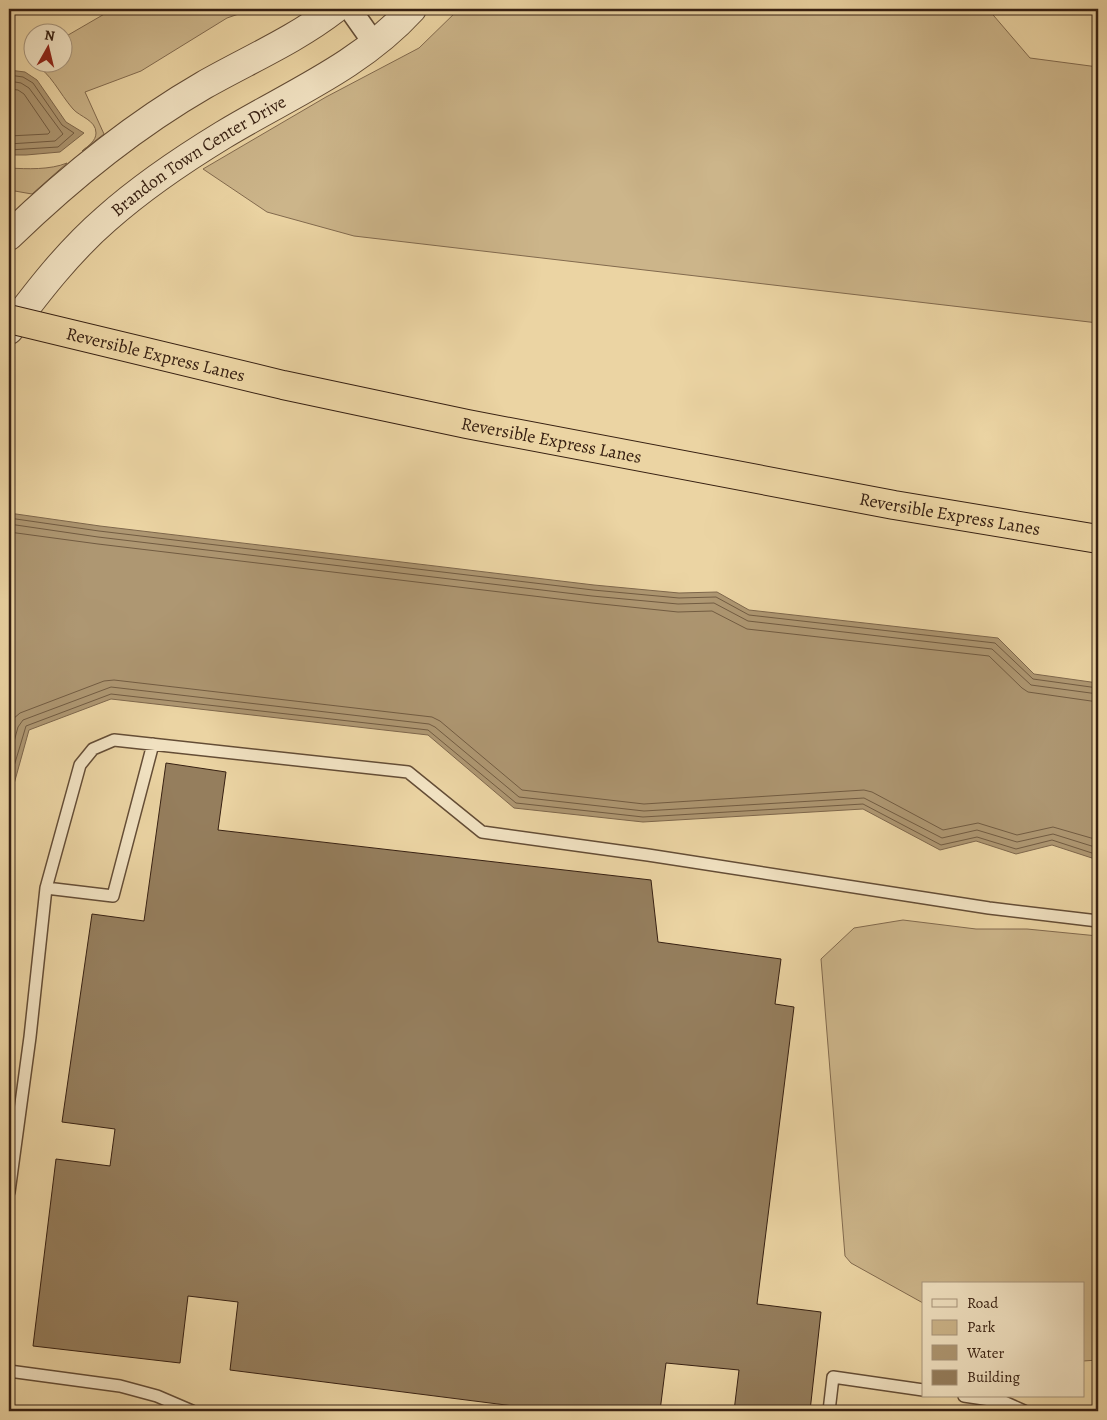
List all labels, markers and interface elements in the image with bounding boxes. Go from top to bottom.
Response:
north arrow [22,22,72,72]
text: N [43,26,56,46]
street label: Brandon Town Center Drive [106,90,290,222]
street label: Reversible Express Lanes [64,321,248,387]
street label: Reversible Express Lanes [459,411,644,469]
street label: Reversible Express Lanes [857,487,1042,541]
legend [922,1282,1084,1398]
text: Road [967,1293,999,1313]
text: Park [967,1317,996,1337]
text: Water [966,1343,1004,1363]
text: Building [967,1367,1020,1387]

